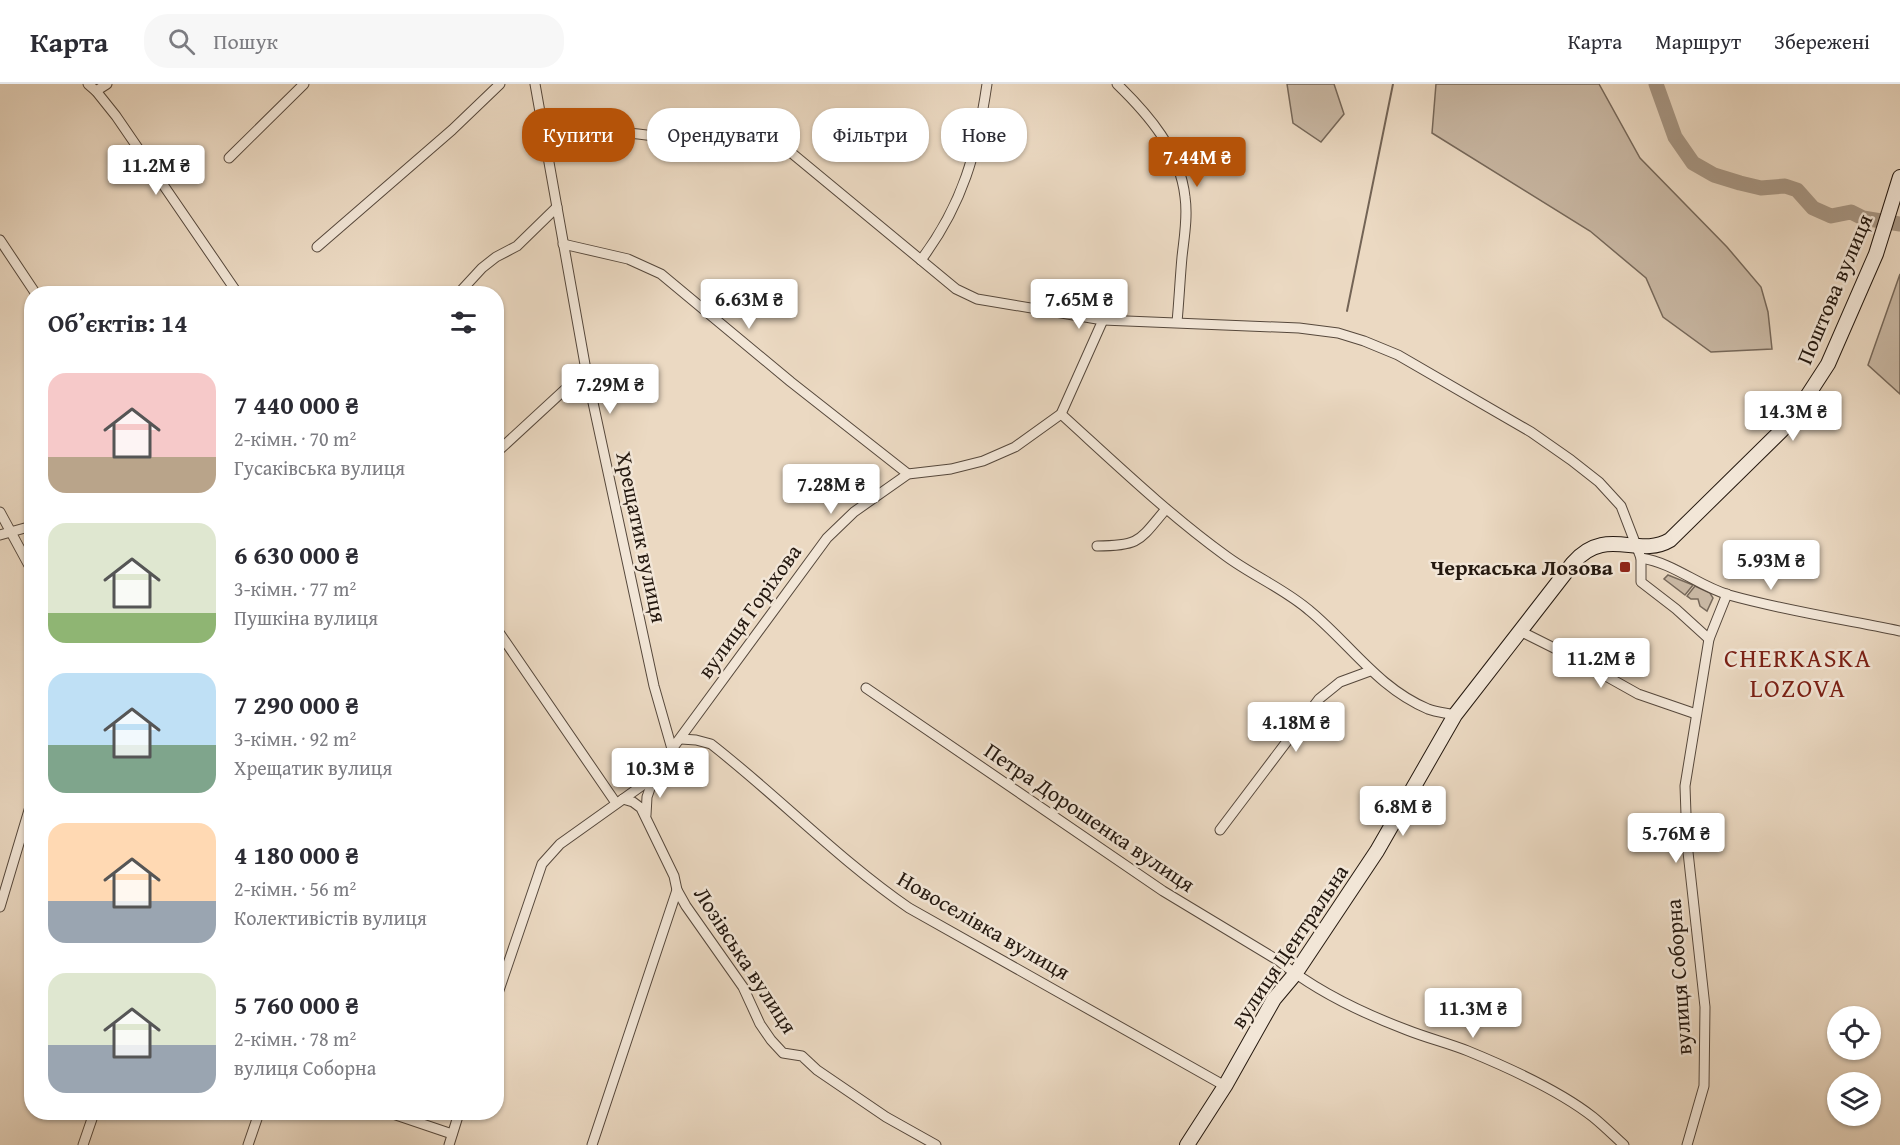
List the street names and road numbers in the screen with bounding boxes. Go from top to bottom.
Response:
street label: Поштова вулиця [1788,209,1880,369]
street label: Хрещатик вулиця [608,449,676,625]
street label: вулиця Горіхова [689,537,809,685]
street label: Петра Дорошенка вулиця [978,734,1202,900]
street label: вулиця Центральна [1222,857,1356,1034]
street label: Новоселівка вулиця [892,863,1076,987]
street label: Лозівська вулиця [686,880,806,1040]
street label: вулиця Соборна [1657,897,1699,1056]

